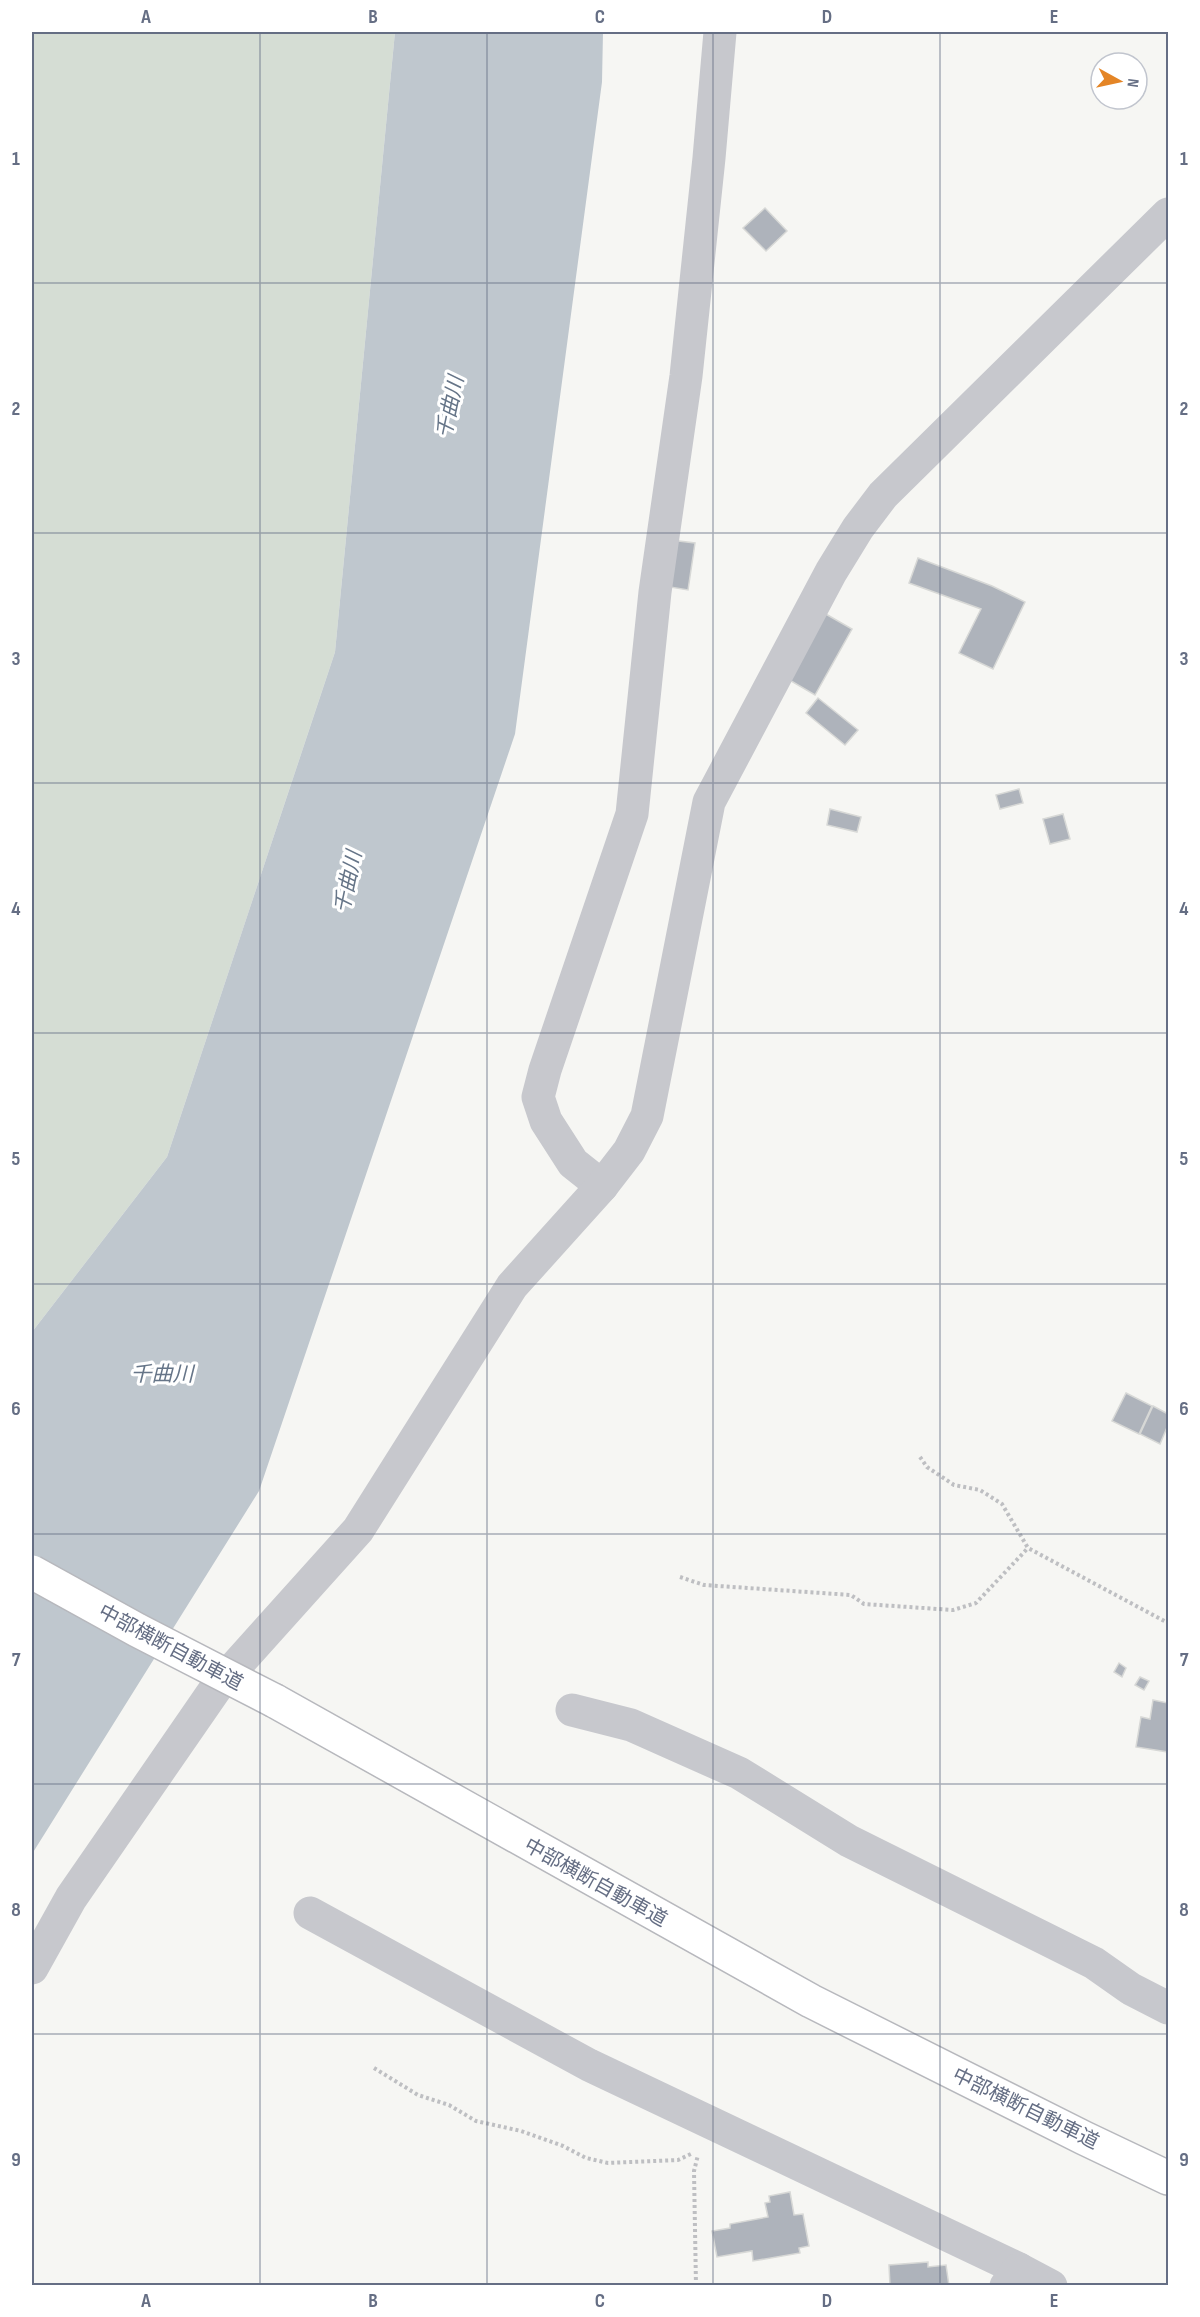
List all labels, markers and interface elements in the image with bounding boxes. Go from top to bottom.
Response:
text: A [140,5,151,29]
text: B [368,5,378,29]
text: C [595,5,605,29]
text: D [822,5,832,29]
text: E [1050,5,1058,29]
north arrow [1089,51,1149,111]
text: N [1122,77,1142,88]
text: 1 [12,147,20,171]
text: 1 [1180,147,1188,171]
water label: 千曲川 [432,372,470,441]
text: 2 [12,397,20,421]
text: 2 [1180,397,1188,421]
text: 3 [12,647,21,671]
text: 3 [1180,647,1189,671]
water label: 千曲川 [330,847,368,916]
text: 4 [11,897,21,921]
text: 4 [1179,897,1189,921]
text: 5 [12,1147,21,1171]
text: 5 [1180,1147,1189,1171]
water label: 千曲川 [131,1362,195,1387]
text: 6 [11,1397,21,1421]
text: 6 [1179,1397,1189,1421]
street label: 中部横断自動車道 [94,1600,247,1696]
text: 7 [12,1648,21,1672]
text: 7 [1180,1648,1189,1672]
street label: 中部横断自動車道 [520,1834,671,1932]
text: 8 [11,1898,21,1922]
text: 8 [1179,1898,1189,1922]
street label: 中部横断自動車道 [948,2063,1103,2155]
text: 9 [11,2148,21,2172]
text: 9 [1179,2148,1189,2172]
text: A [140,2289,151,2313]
text: B [368,2289,378,2313]
text: C [595,2289,605,2313]
text: D [822,2289,832,2313]
text: E [1050,2289,1058,2313]

